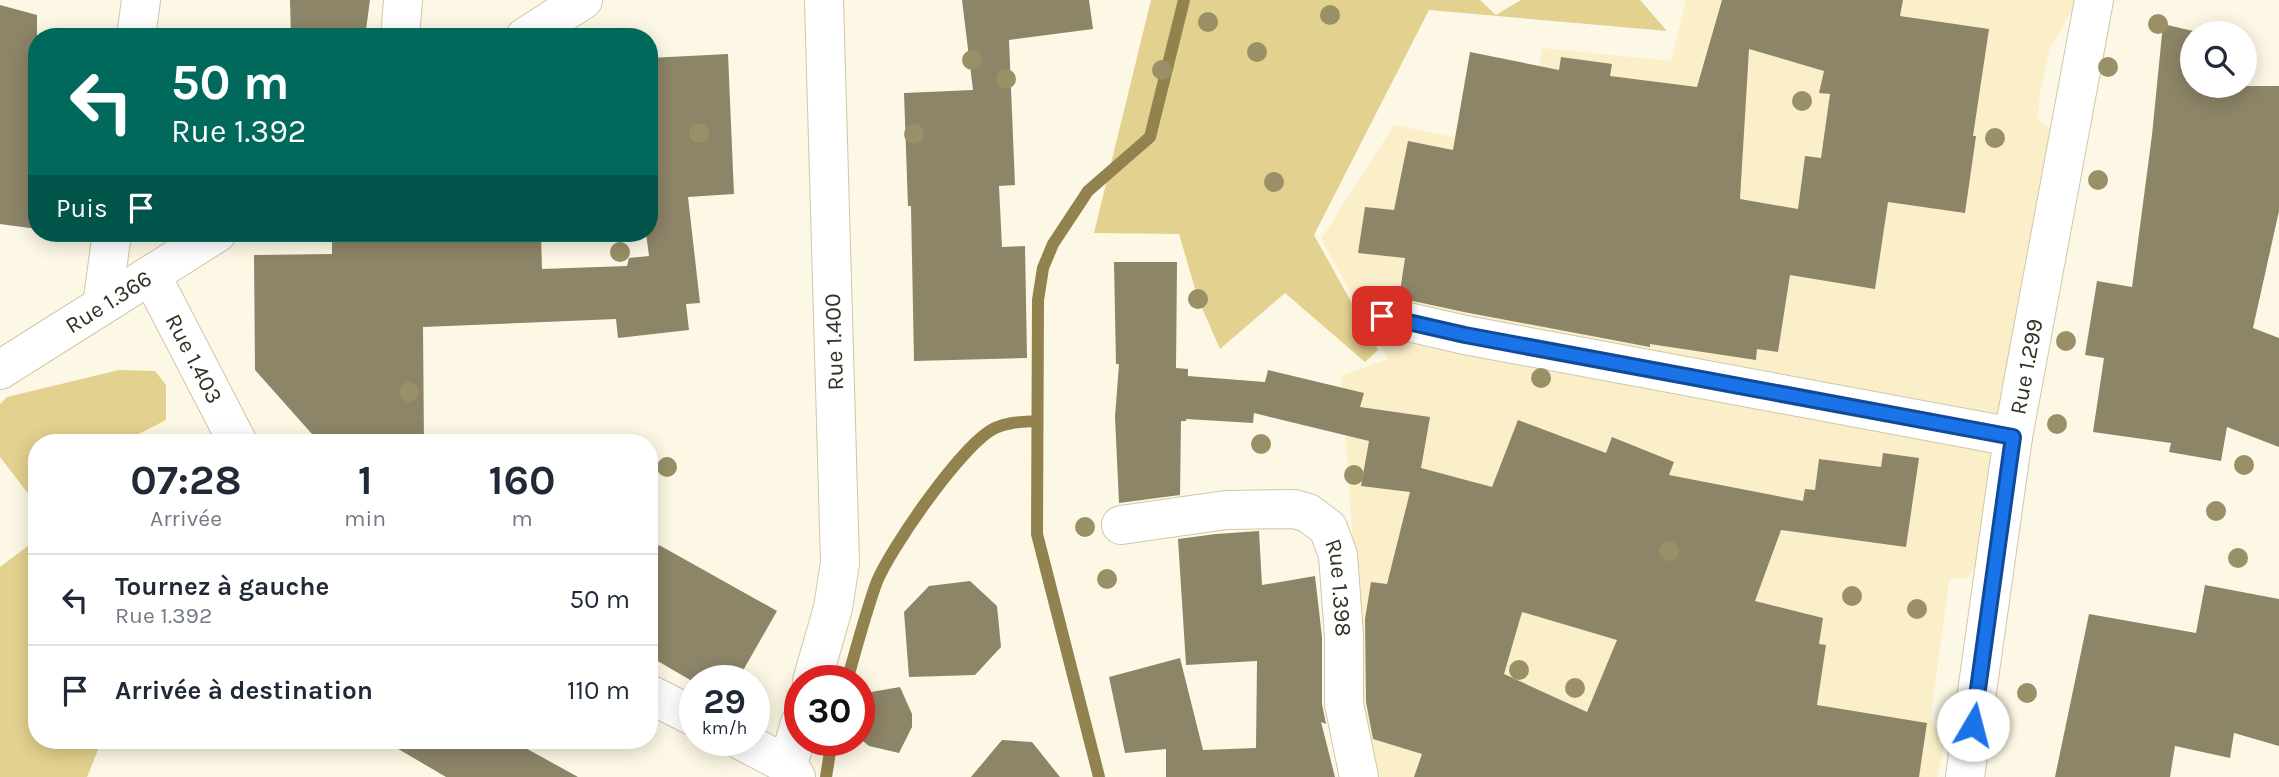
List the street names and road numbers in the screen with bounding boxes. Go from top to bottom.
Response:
street label: Rue 1.366 [60,264,156,339]
street label: Rue 1.400 [819,293,849,391]
street label: Rue 1.403 [160,309,229,408]
street label: Rue 1.299 [2004,316,2048,417]
street label: Rue 1.398 [1320,535,1357,637]

